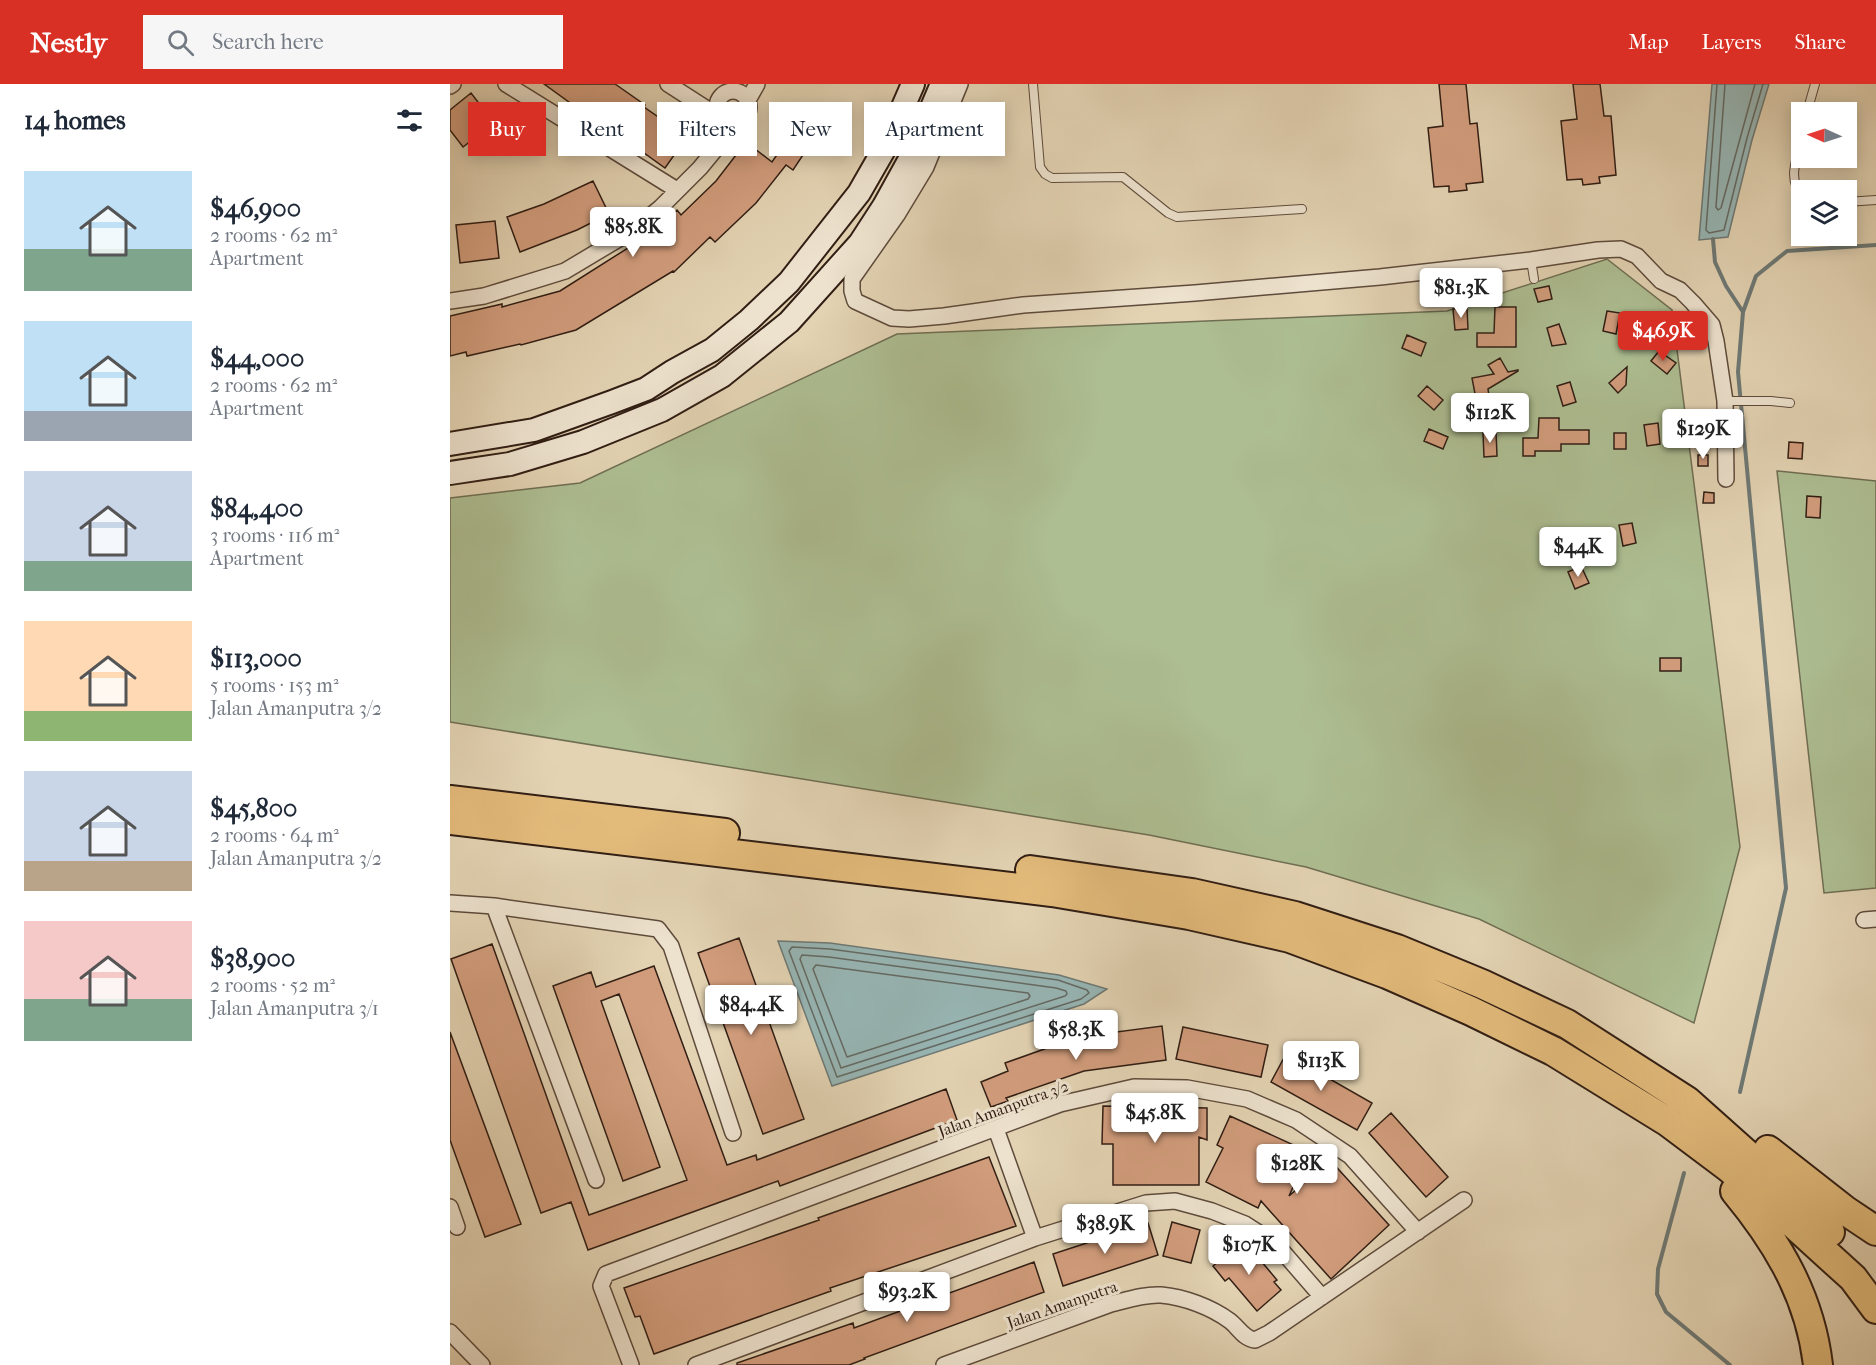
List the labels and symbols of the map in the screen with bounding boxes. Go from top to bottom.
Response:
north arrow [1791,102,1857,168]
pin: $85.8K [584,207,682,258]
pin: $81.3K [1412,268,1510,319]
pin: $46.9K [1614,311,1712,362]
pin: $112K [1448,393,1532,444]
pin: $129K [1661,409,1745,460]
pin: $44K [1542,527,1614,578]
pin: $84.4K [702,985,800,1036]
pin: $58.3K [1027,1010,1125,1061]
pin: $113K [1279,1041,1363,1092]
street label: Jalan Amanputra 3/2 [933,1076,1071,1142]
pin: $45.8K [1106,1093,1204,1144]
pin: $128K [1255,1144,1339,1195]
pin: $38.9K [1056,1204,1154,1255]
pin: $107K [1207,1225,1291,1276]
pin: $93.2K [858,1272,956,1323]
street label: Jalan Amanputra [1003,1276,1120,1333]

